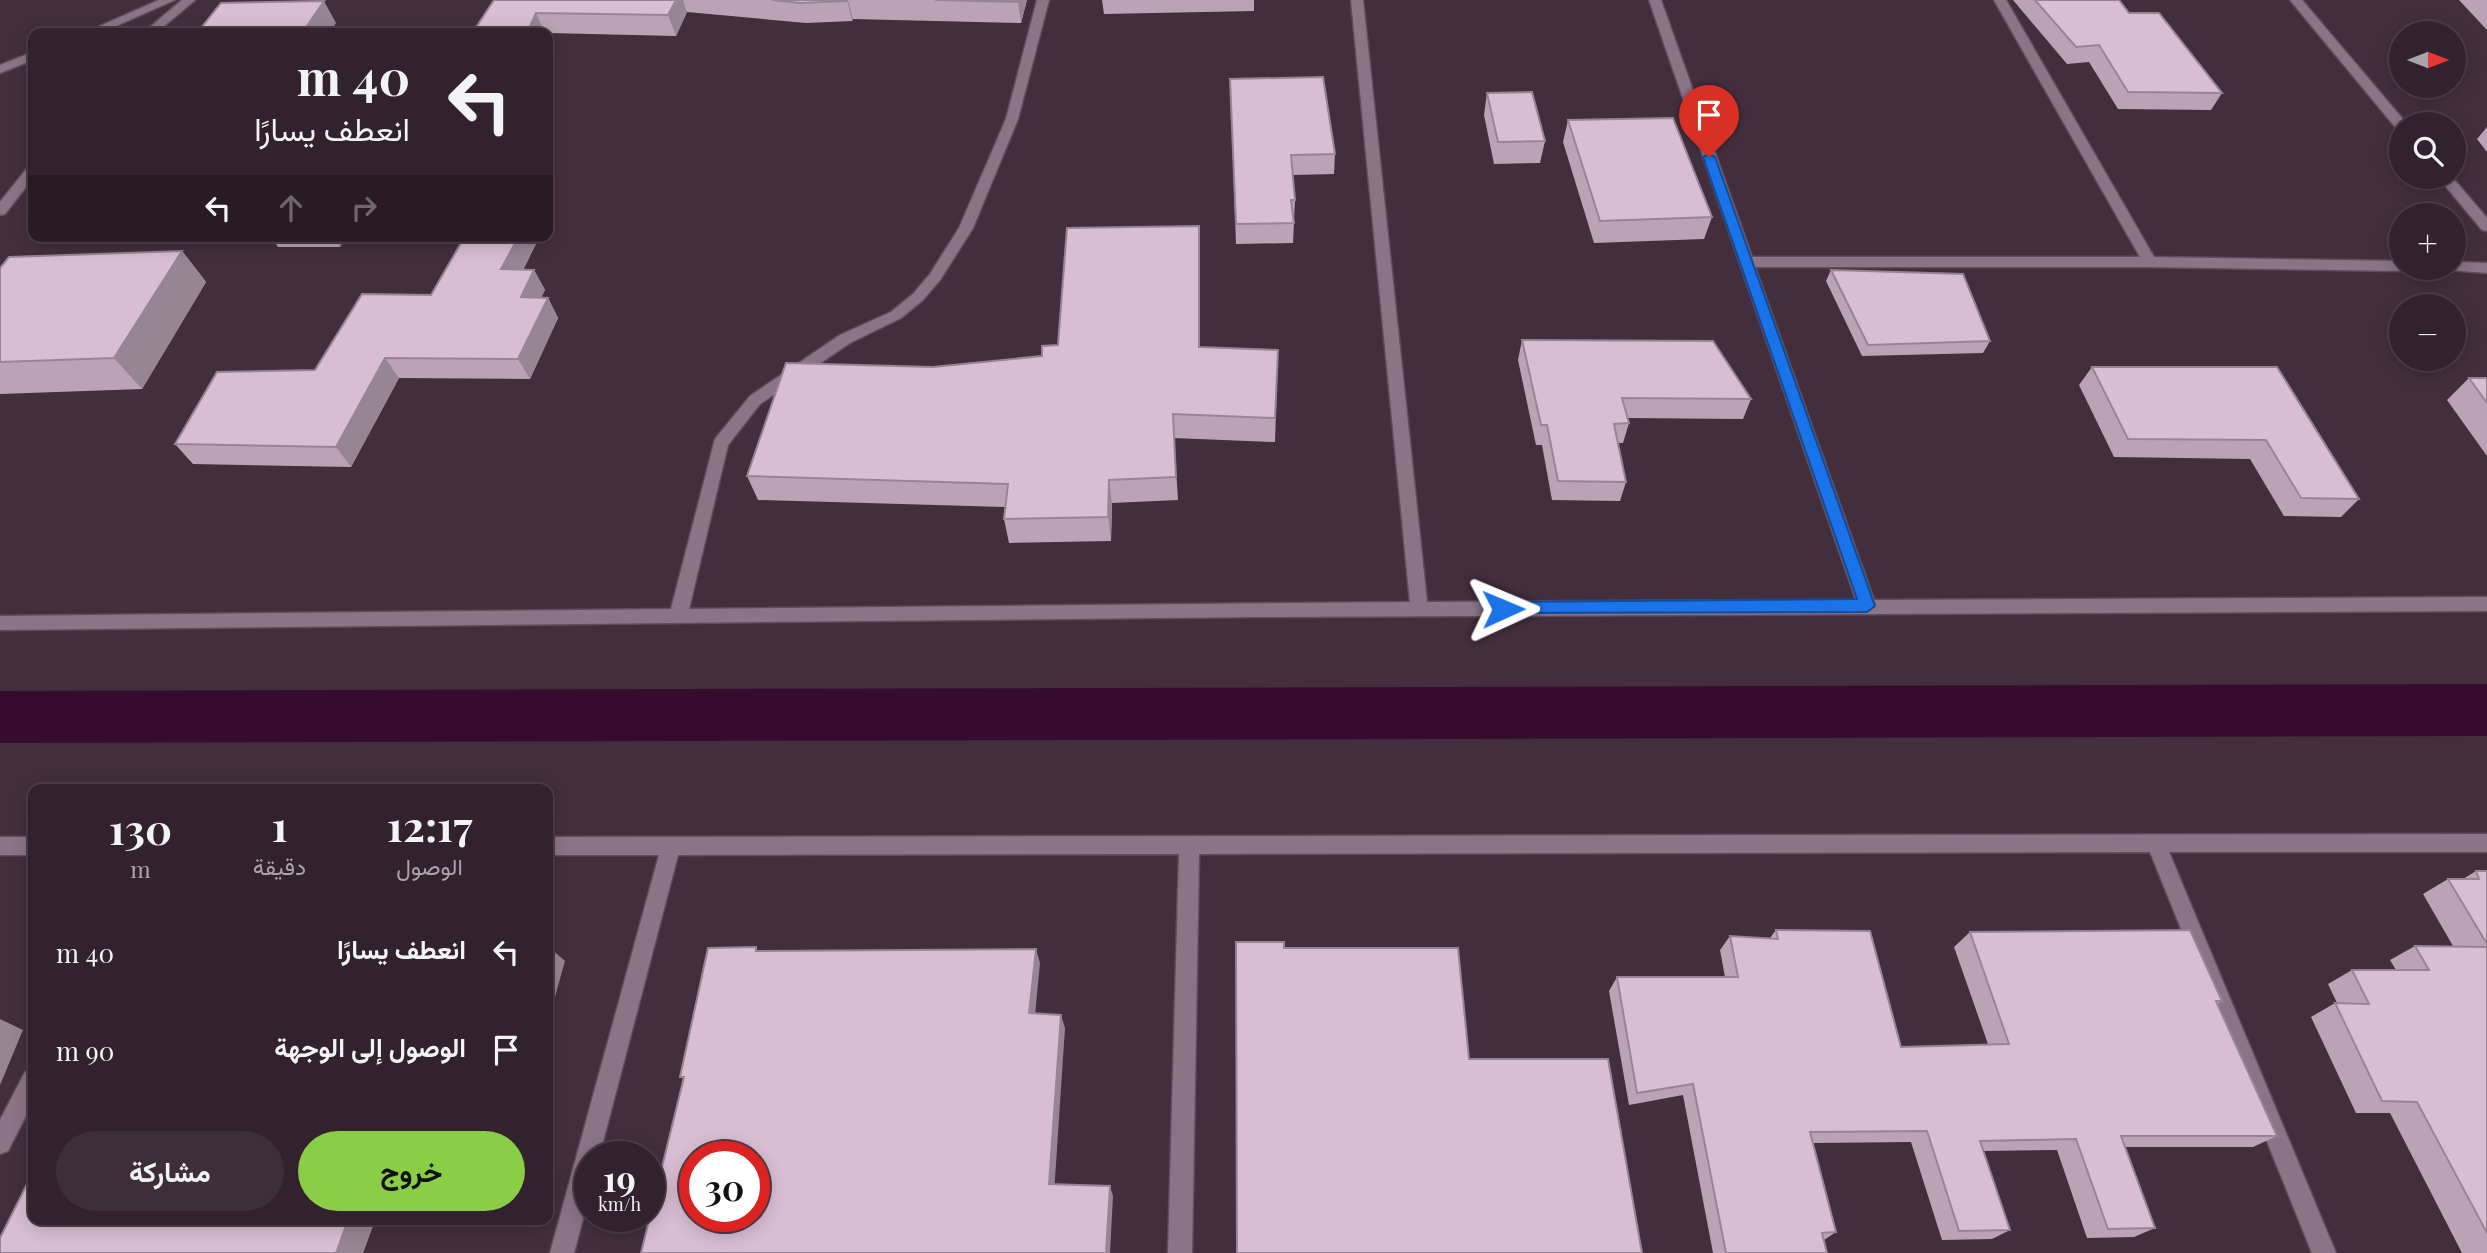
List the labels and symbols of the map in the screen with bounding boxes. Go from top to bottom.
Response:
north arrow [2389,21,2466,98]
pin [1679,85,1739,157]
position arrow [1466,572,1540,646]
speed limit sign: 30 [679,1141,770,1232]

